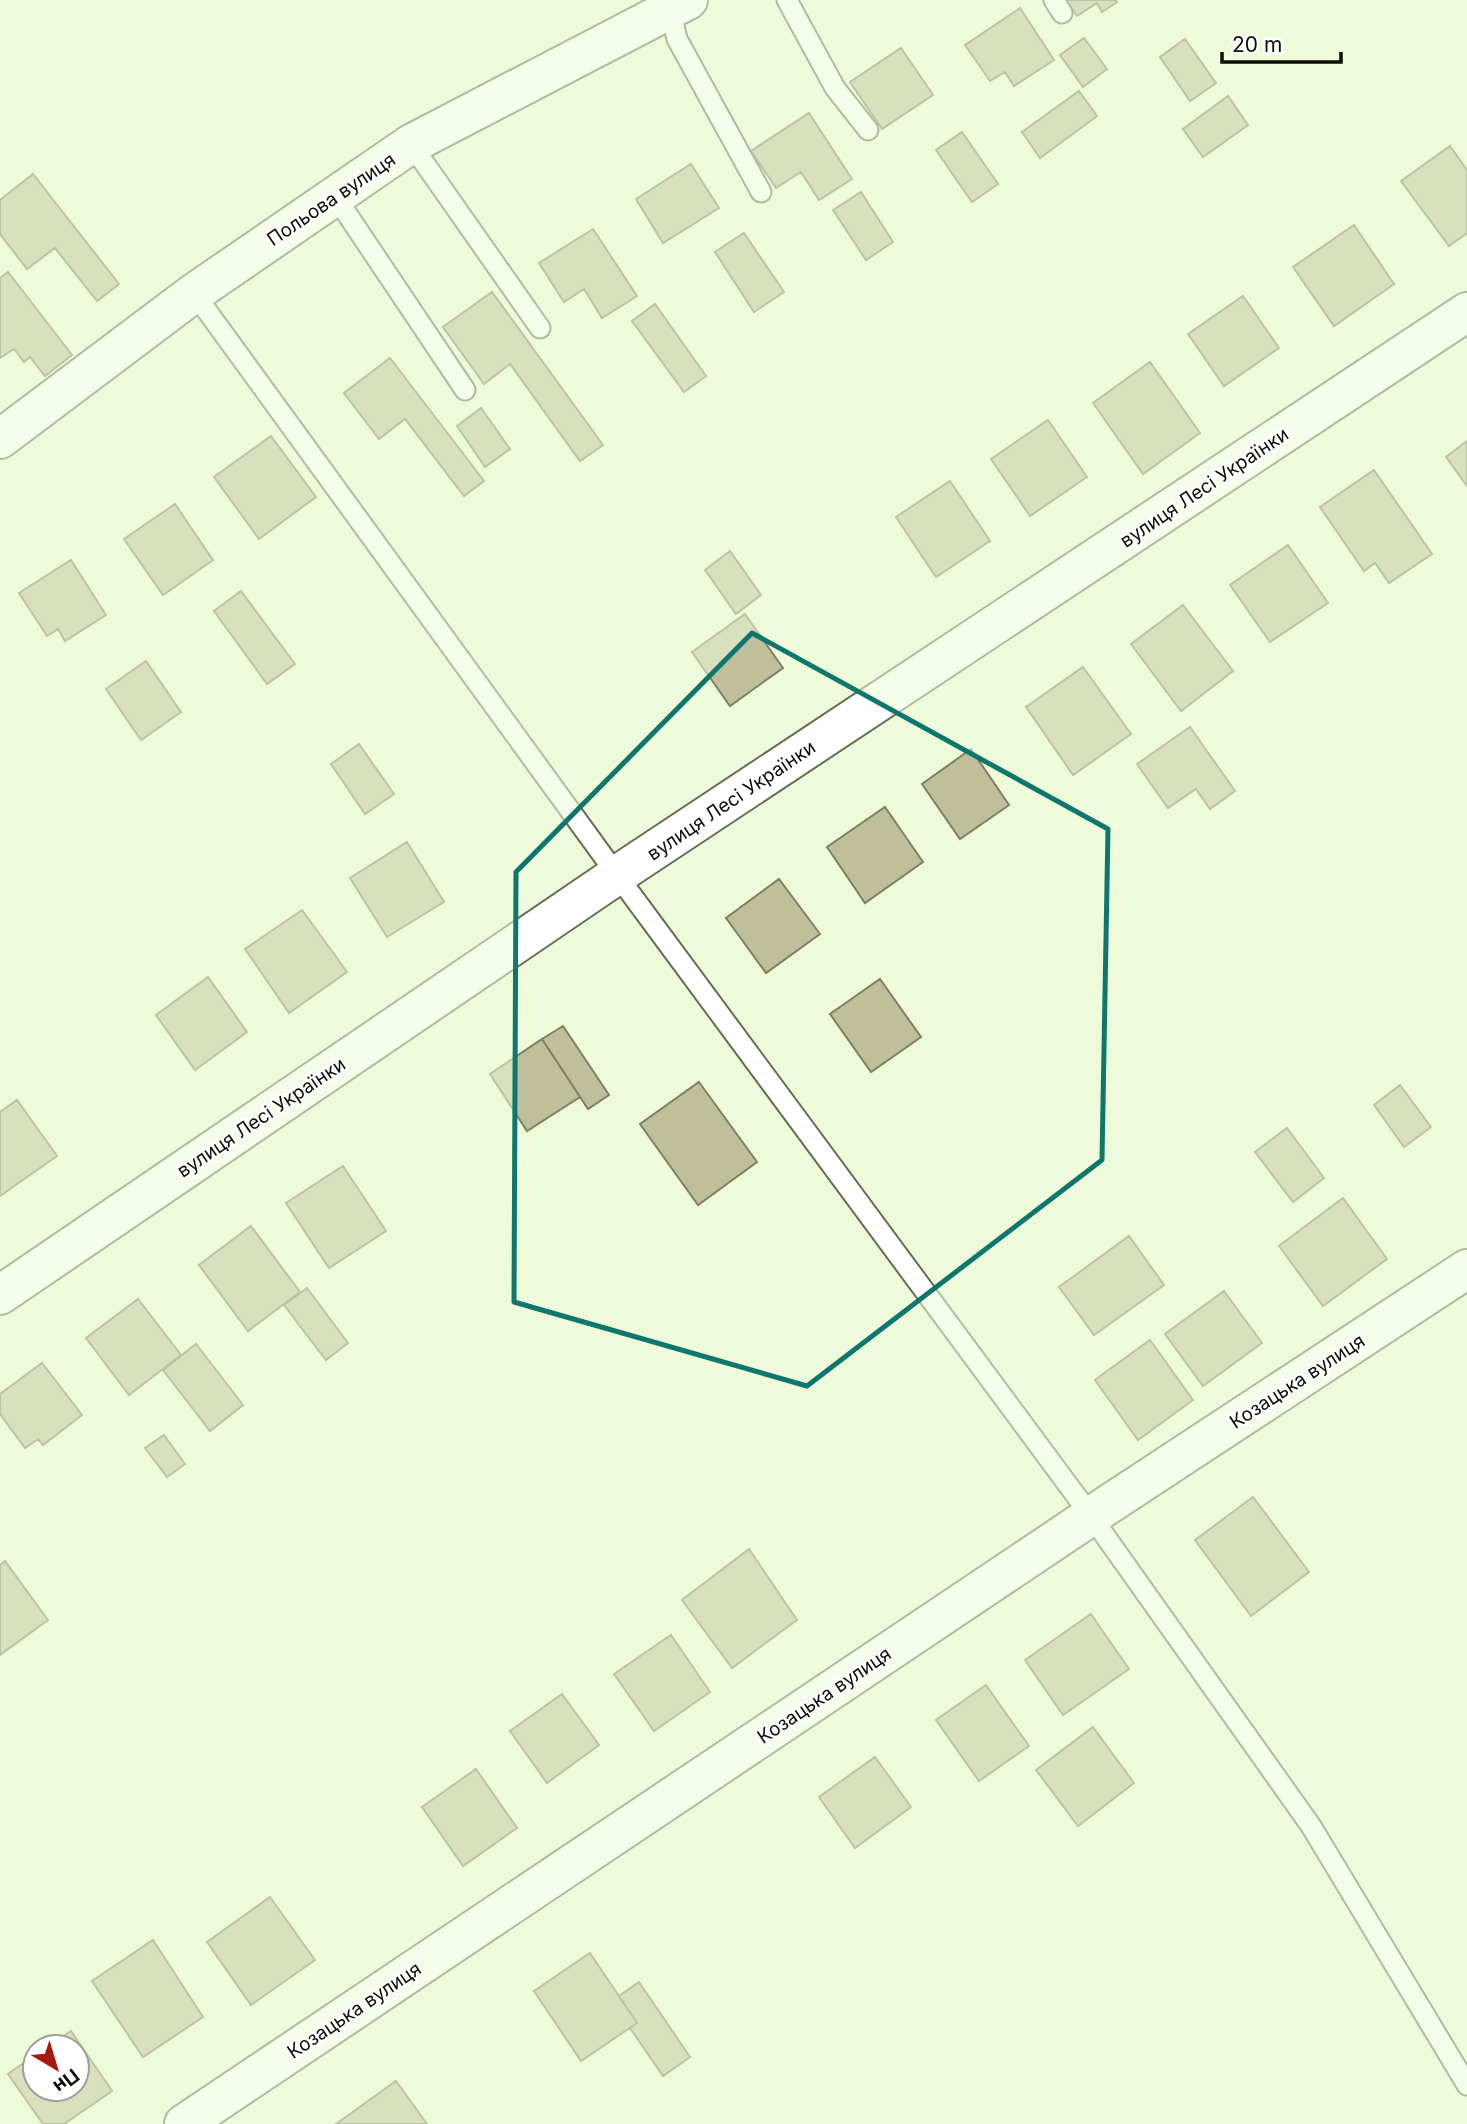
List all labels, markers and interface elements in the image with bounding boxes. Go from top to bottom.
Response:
scale bar [1222,21,1341,65]
text: 20 m [1232,32,1282,57]
street label: Польова вулиця [263,148,400,251]
street label: вулиця Лесі Українки [1116,423,1293,552]
street label: вулиця Лесі Українки [643,736,820,865]
street label: вулиця Лесі Українки [173,1053,350,1182]
street label: Козацька вулиця [1225,1329,1369,1434]
street label: Козацька вулиця [753,1642,896,1749]
street label: Козацька вулиця [283,1957,426,2064]
north arrow [21,2033,91,2103]
text: Пн [49,2064,83,2098]

